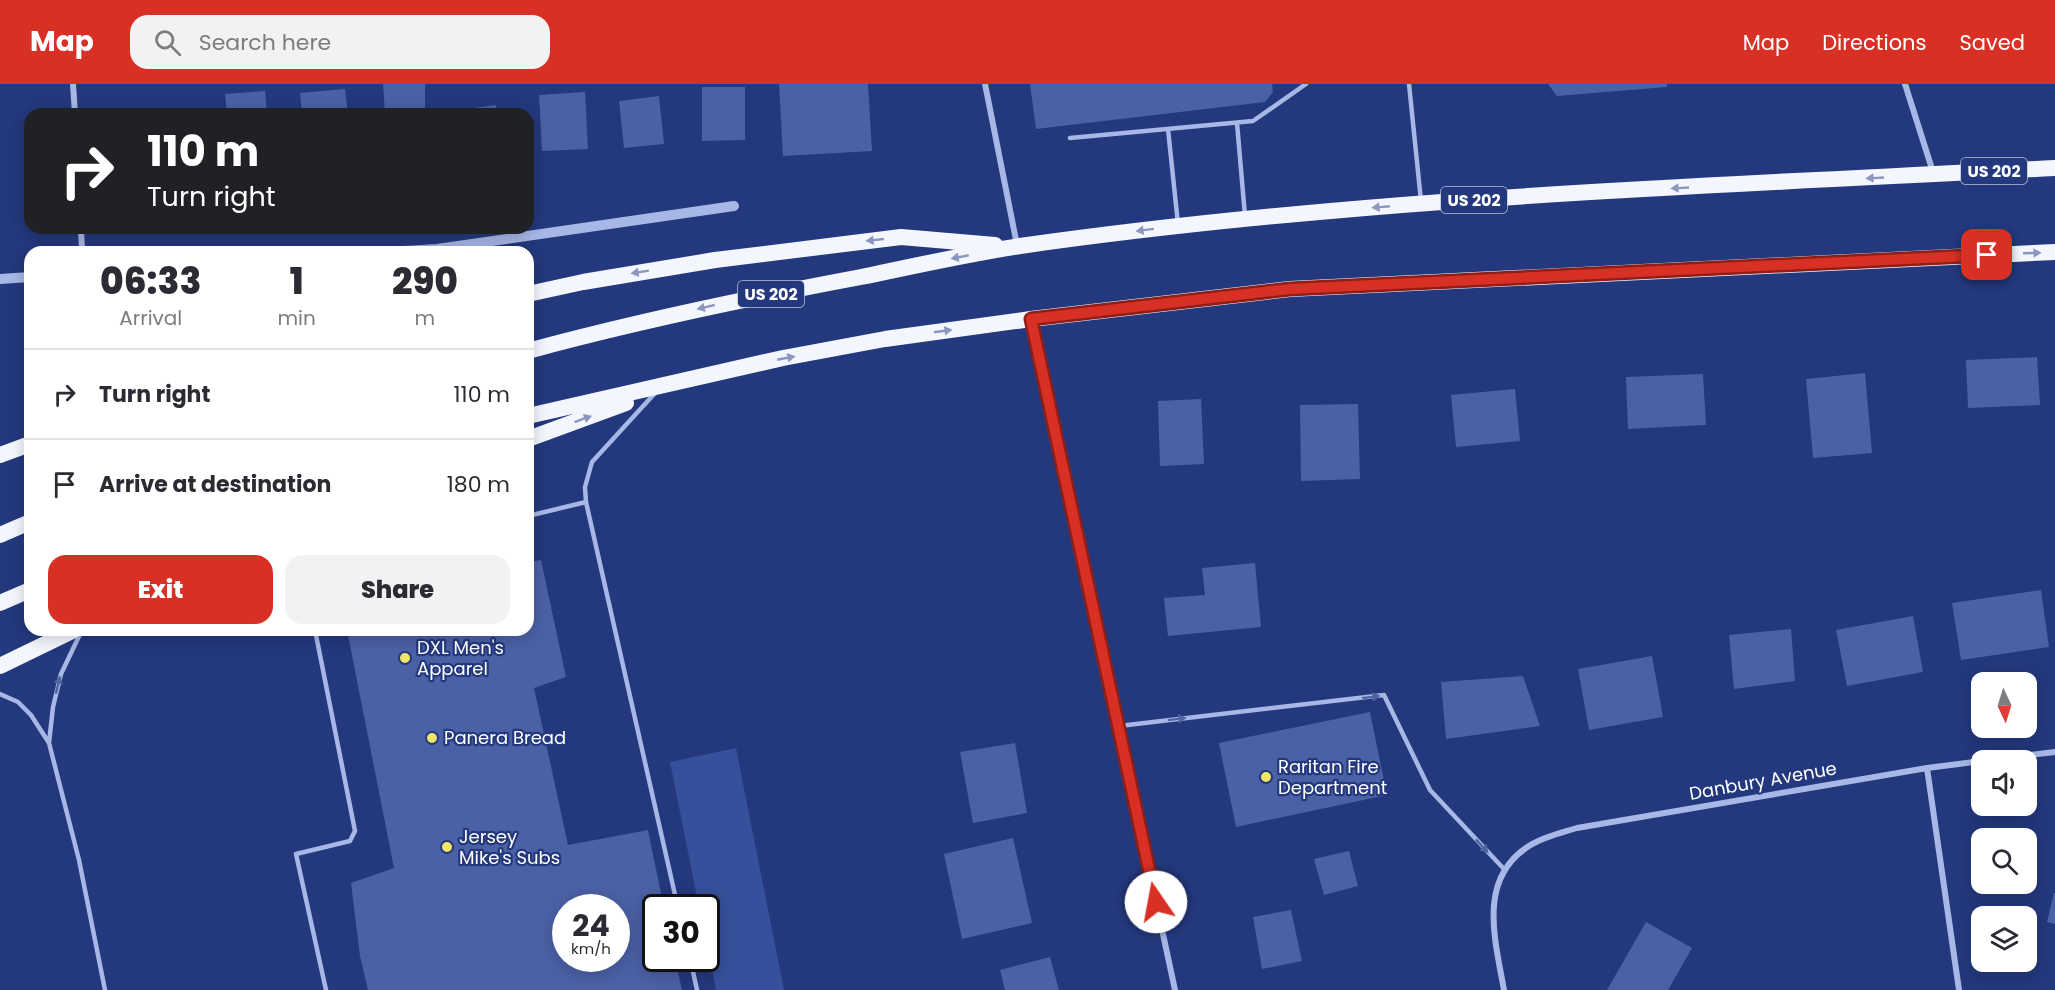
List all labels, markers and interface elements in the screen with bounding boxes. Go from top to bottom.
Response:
search box [130,15,550,69]
text: Map [30,22,94,61]
icon: search [151,26,184,59]
text: Search here [199,27,331,58]
text: Map [1743,28,1789,57]
text: Directions [1822,28,1926,57]
text: Saved [1959,28,2025,57]
text: 110 m [147,122,259,181]
icon: right [48,132,126,210]
road number: US 202 [1961,158,2027,184]
one-way arrow [1866,173,1885,182]
text: Turn right [147,178,276,215]
one-way arrow [1671,184,1690,193]
road number: US 202 [1441,187,1507,213]
one-way arrow [1372,203,1391,212]
one-way arrow [1136,226,1155,235]
pin [1961,229,2012,280]
one-way arrow [866,235,885,245]
icon: arrive [1970,238,2003,271]
one-way arrow [2022,248,2041,257]
one-way arrow [950,253,969,262]
text: 06:33 [100,256,201,307]
text: 1 [290,256,304,307]
text: 290 [392,256,458,307]
one-way arrow [631,268,650,277]
road number: US 202 [738,281,804,307]
one-way arrow [697,303,716,312]
text: Arrival [119,304,182,332]
text: min [278,304,316,332]
text: m [415,304,435,332]
one-way arrow [934,327,953,336]
one-way arrow [777,353,796,362]
icon: right [48,378,81,411]
text: Turn right [99,379,210,410]
text: 110 m [454,379,510,410]
one-way arrow [574,413,592,423]
icon: arrive [48,468,81,501]
text: Arrive at destination [99,469,331,500]
text: 180 m [447,469,510,500]
button: Exit [48,555,273,624]
button: Share [285,555,510,624]
place label: DXL Men's Apparel [417,635,504,681]
marker: DXL Men's Apparel [398,651,412,665]
north arrow [1971,672,2037,738]
map controls [1971,672,2037,972]
one-way arrow [54,676,64,694]
one-way arrow [1361,692,1380,702]
one-way arrow [1167,715,1186,724]
place label: Panera Bread [444,725,566,750]
marker: Panera Bread [425,731,439,745]
button: sound [1971,750,2037,816]
place label: Raritan Fire Department [1278,754,1387,800]
street label: Danbury Avenue [1687,755,1839,806]
marker: Raritan Fire Department [1259,770,1273,784]
place label: Jersey Mike's Subs [459,824,560,870]
button: search [1971,828,2037,894]
one-way arrow [1475,838,1489,853]
marker: Jersey Mike's Subs [440,840,454,854]
position arrow [1124,870,1188,934]
speed limit sign: 30 [642,894,720,972]
text: 24 [572,904,610,947]
button: layers [1971,906,2037,972]
text: km/h [571,938,611,959]

